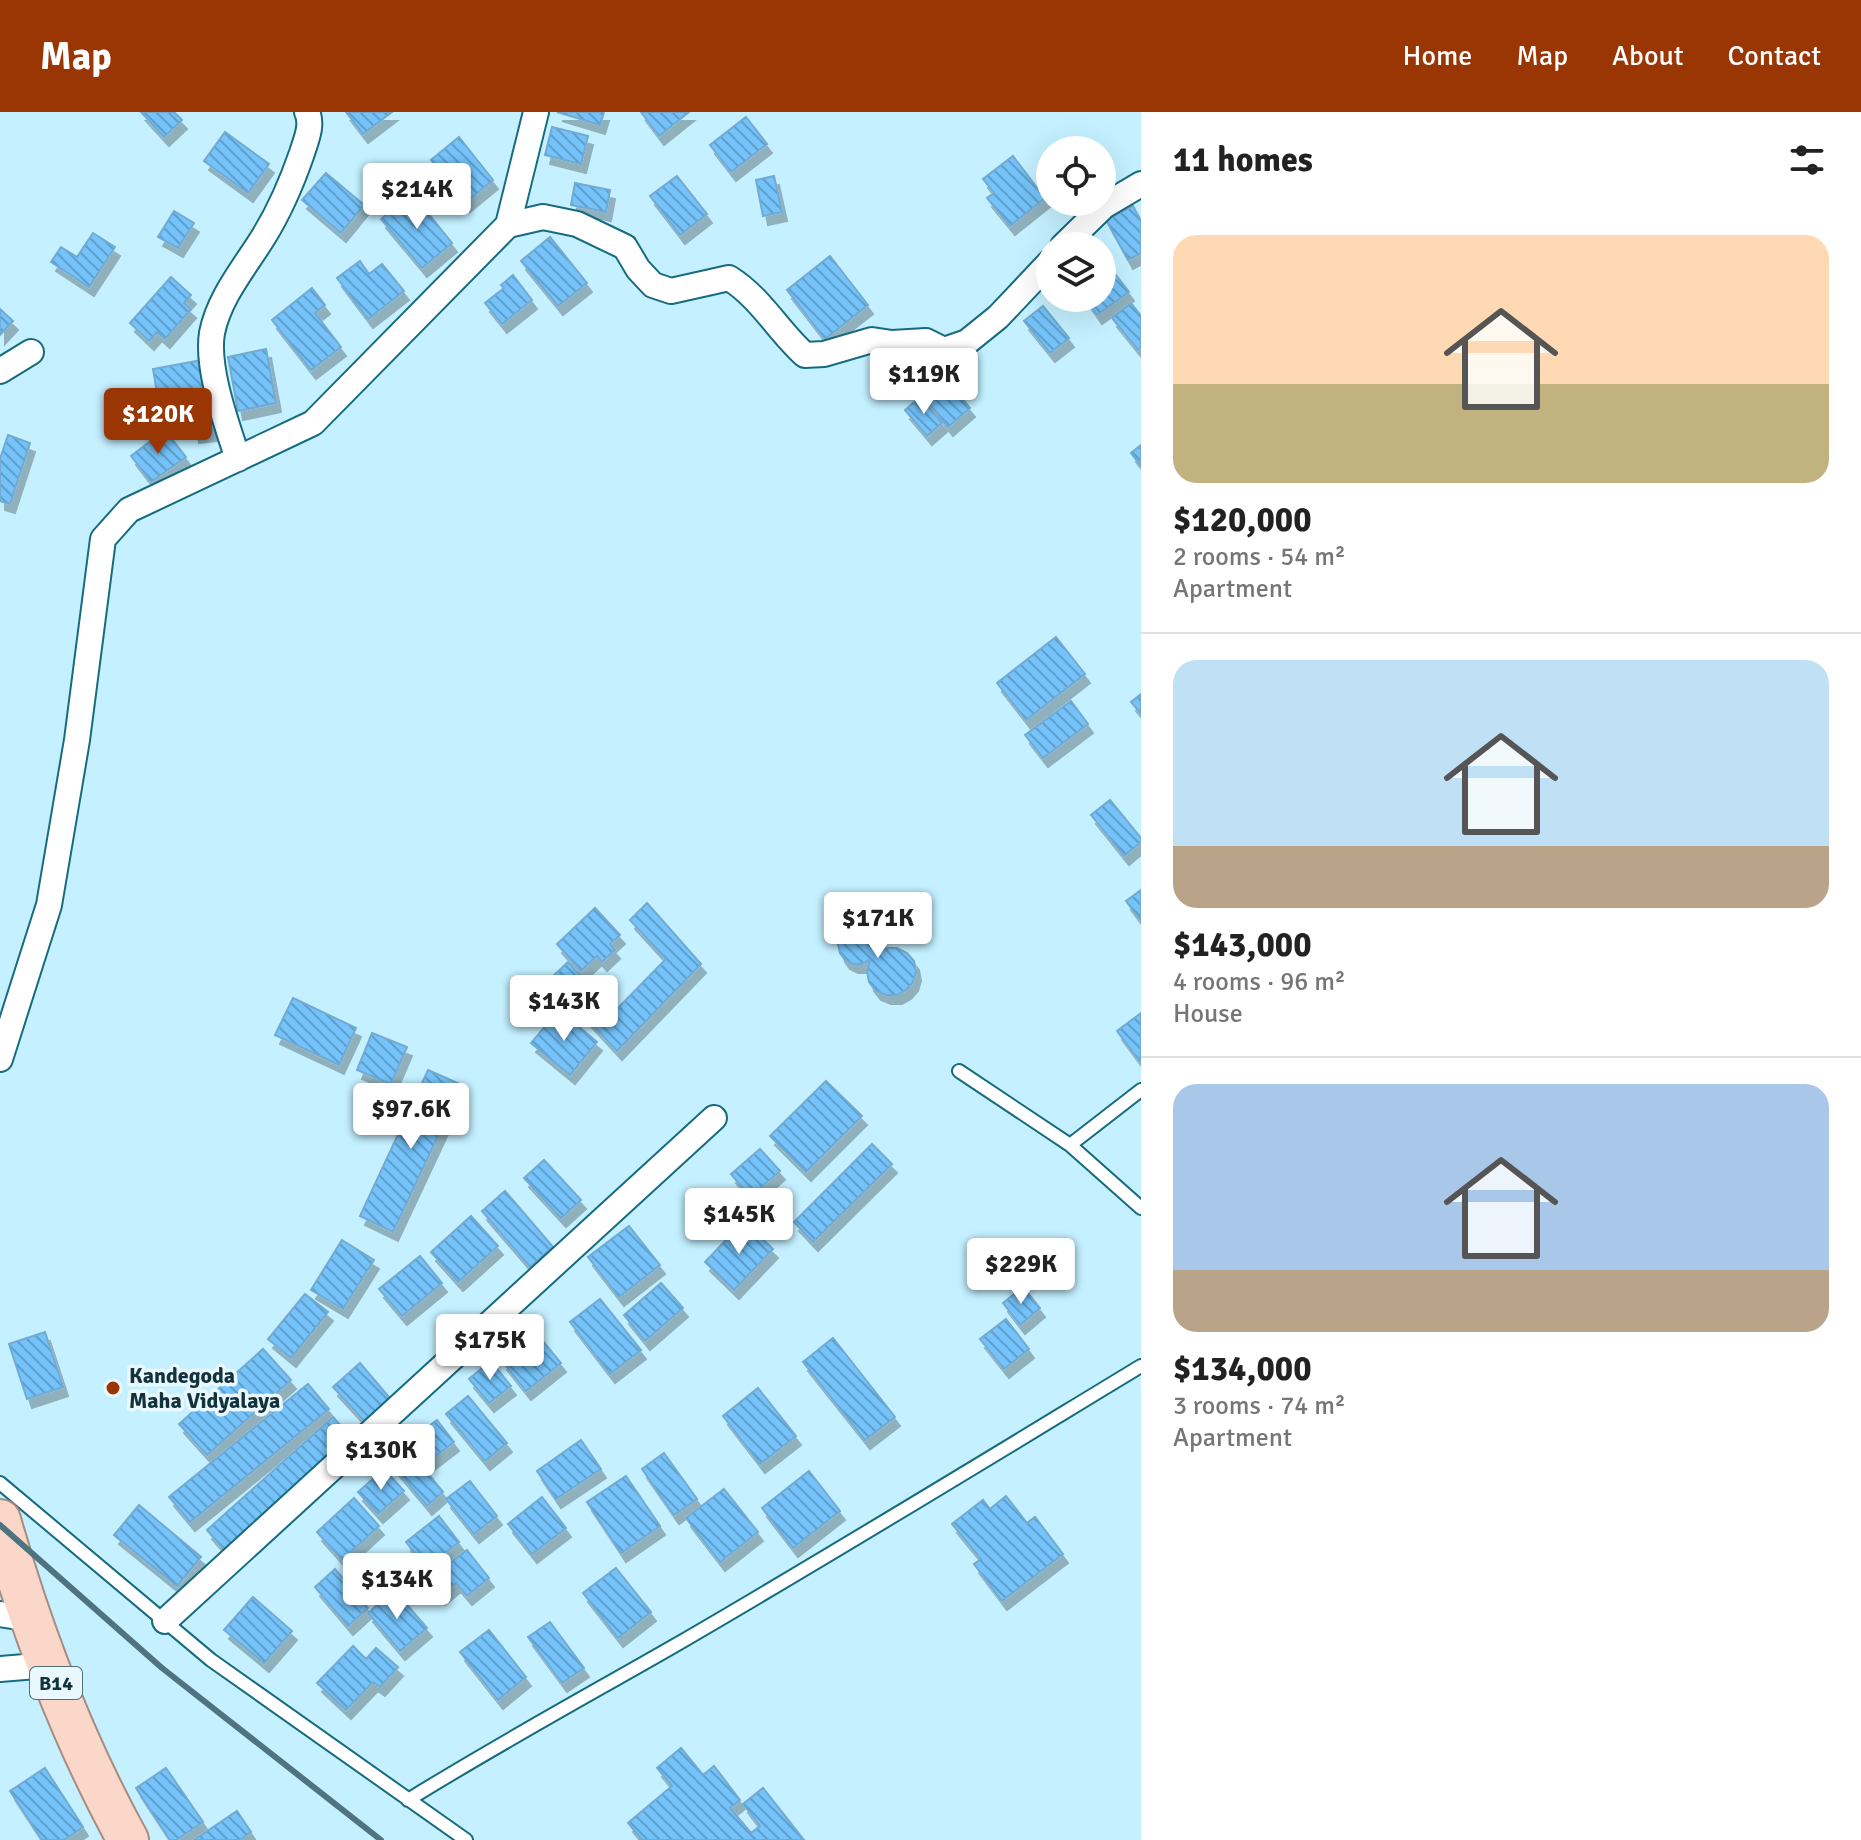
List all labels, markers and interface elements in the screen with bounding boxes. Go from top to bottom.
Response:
text: Map [40,33,112,80]
text: Home [1403,39,1472,73]
text: Map [1516,39,1568,73]
text: About [1612,39,1684,73]
text: Contact [1728,39,1821,73]
map controls [1036,136,1116,312]
button: locate [1036,136,1116,216]
icon: filters [1785,138,1829,182]
text: 11 homes [1173,139,1313,181]
pin: $214K [361,163,473,231]
text: $214K [381,173,453,205]
button: layers [1036,232,1116,312]
icon: home [1429,287,1573,431]
pin: $119K [868,348,980,416]
text: $119K [888,358,960,390]
pin: $120K [102,388,214,456]
text: $120K [122,398,194,430]
text: $120,000 [1173,499,1312,541]
text: 2 rooms · 54 m² [1173,541,1346,573]
text: Apartment [1173,573,1292,605]
icon: home [1429,712,1573,856]
pin: $171K [822,892,934,960]
text: $171K [842,902,914,934]
text: $143,000 [1173,924,1312,966]
text: 4 rooms · 96 m² [1173,966,1346,998]
pin: $143K [508,975,620,1043]
text: $143K [528,985,600,1017]
text: House [1173,998,1243,1030]
pin: $97.6K [346,1083,476,1151]
text: $97.6K [371,1093,451,1125]
icon: home [1429,1136,1573,1280]
pin: $145K [683,1188,795,1256]
text: $145K [703,1198,775,1230]
pin: $229K [965,1238,1077,1306]
text: $229K [985,1248,1057,1280]
pin: $175K [434,1314,546,1382]
text: $175K [454,1324,526,1356]
text: $134,000 [1173,1348,1312,1390]
place label: Kandegoda Maha Vidyalaya [129,1362,280,1414]
marker: Kandegoda Maha Vidyalaya [104,1379,122,1397]
text: 3 rooms · 74 m² [1173,1390,1346,1422]
text: Apartment [1173,1422,1292,1454]
pin: $130K [325,1424,437,1492]
text: $130K [345,1434,417,1466]
pin: $134K [341,1553,453,1621]
text: $134K [361,1563,433,1595]
road number: B14 [30,1667,82,1699]

